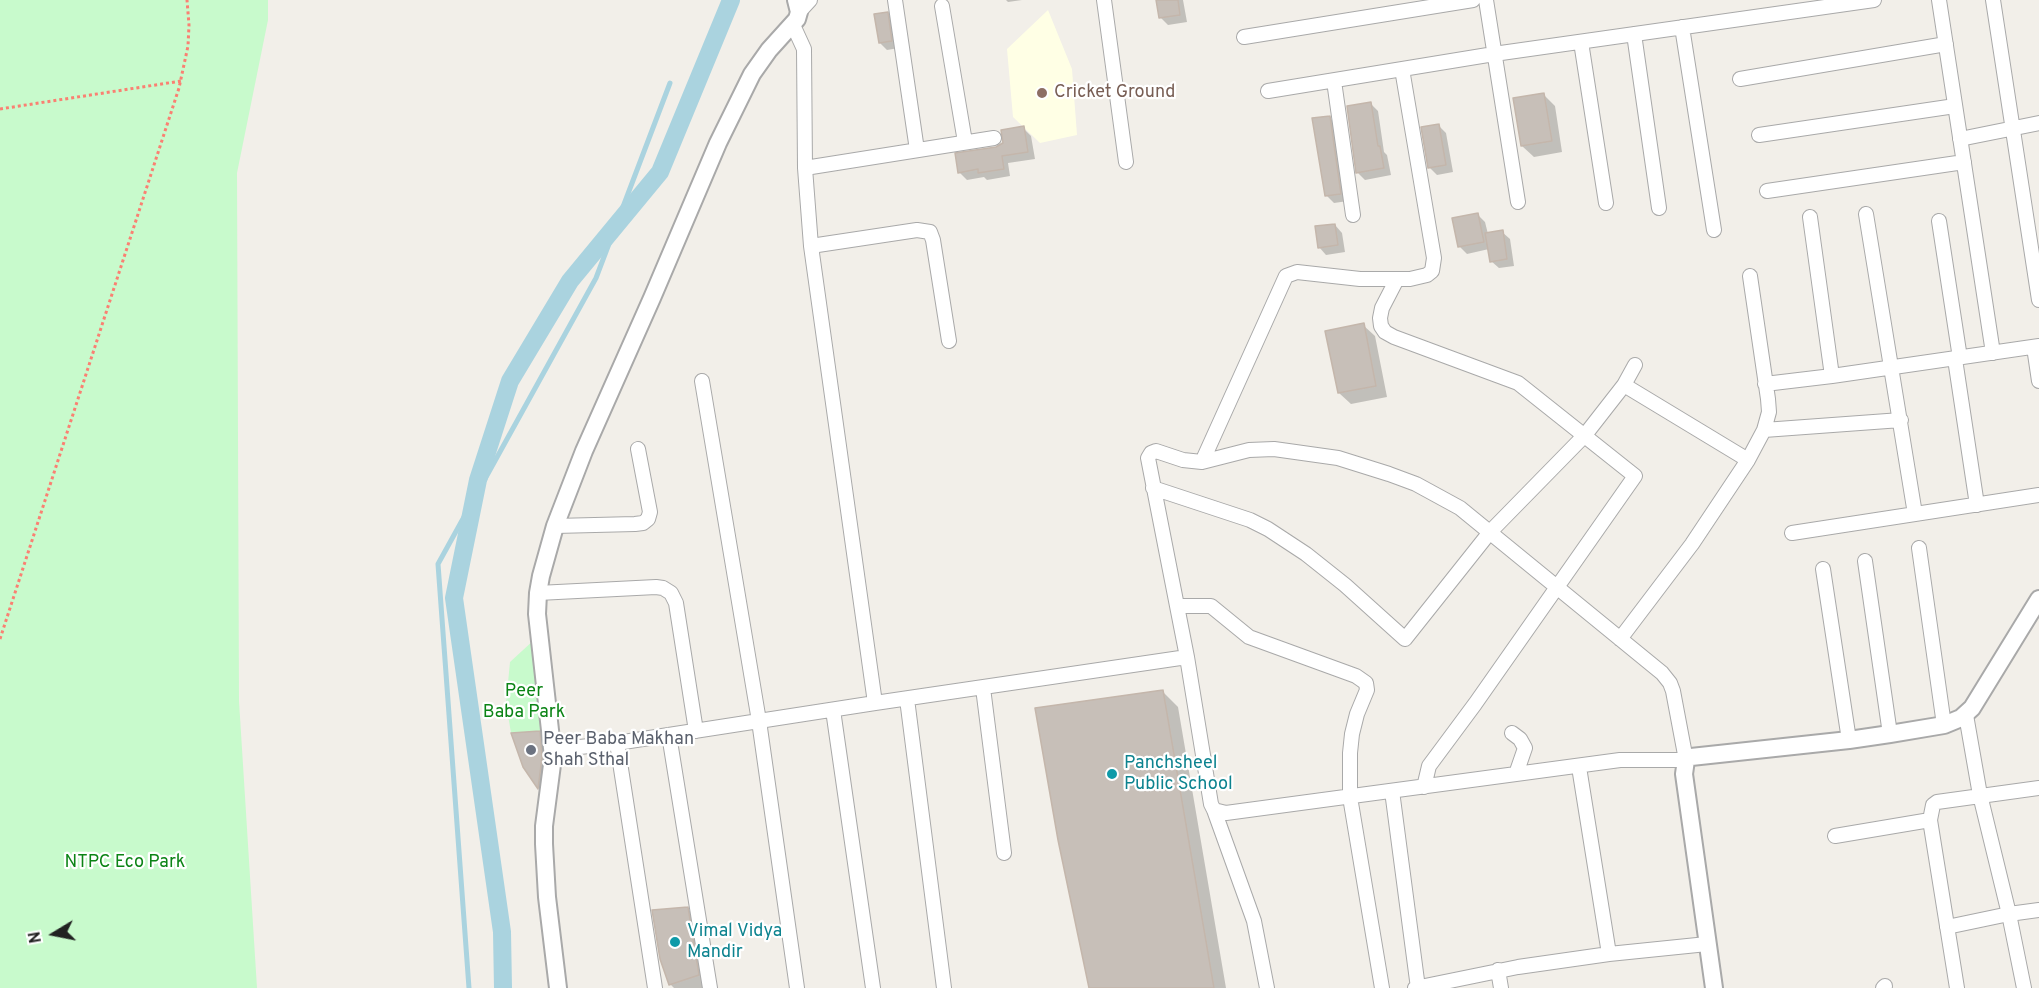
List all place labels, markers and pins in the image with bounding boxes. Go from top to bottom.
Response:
place label: Cricket Ground [1054,82,1175,104]
marker: Cricket Ground [1035,86,1049,100]
place label: Peer Baba Makhan Shah Sthal [543,729,694,771]
marker: Peer Baba Makhan Shah Sthal [524,743,538,757]
place label: Panchsheel Public School [1124,753,1233,795]
marker: Panchsheel Public School [1105,767,1119,781]
place label: Vimal Vidya Mandir [687,921,782,964]
marker: Vimal Vidya Mandir [668,935,682,949]

